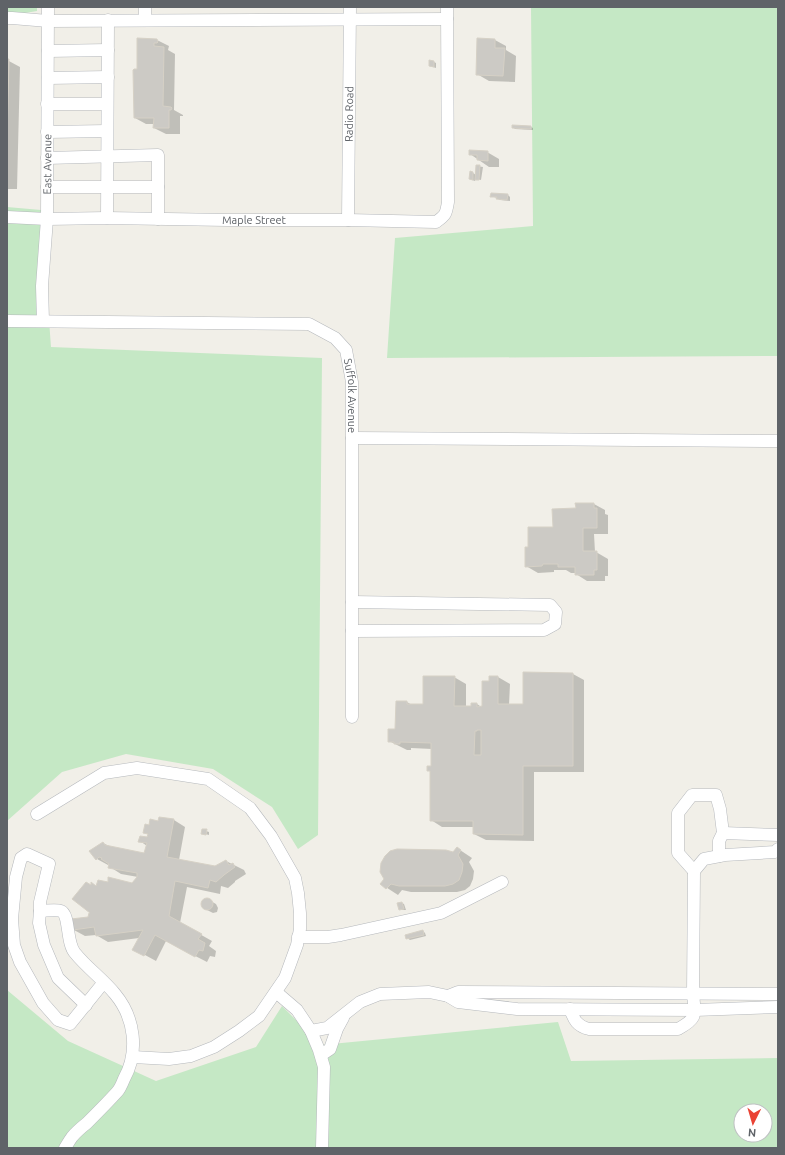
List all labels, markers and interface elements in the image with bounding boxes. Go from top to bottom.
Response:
street label: Radio Road [343,86,355,142]
street label: East Avenue [41,134,53,195]
street label: Maple Street [222,214,287,226]
street label: Suffolk Avenue [342,357,358,433]
north arrow [733,1103,773,1143]
text: N [748,1127,757,1139]

